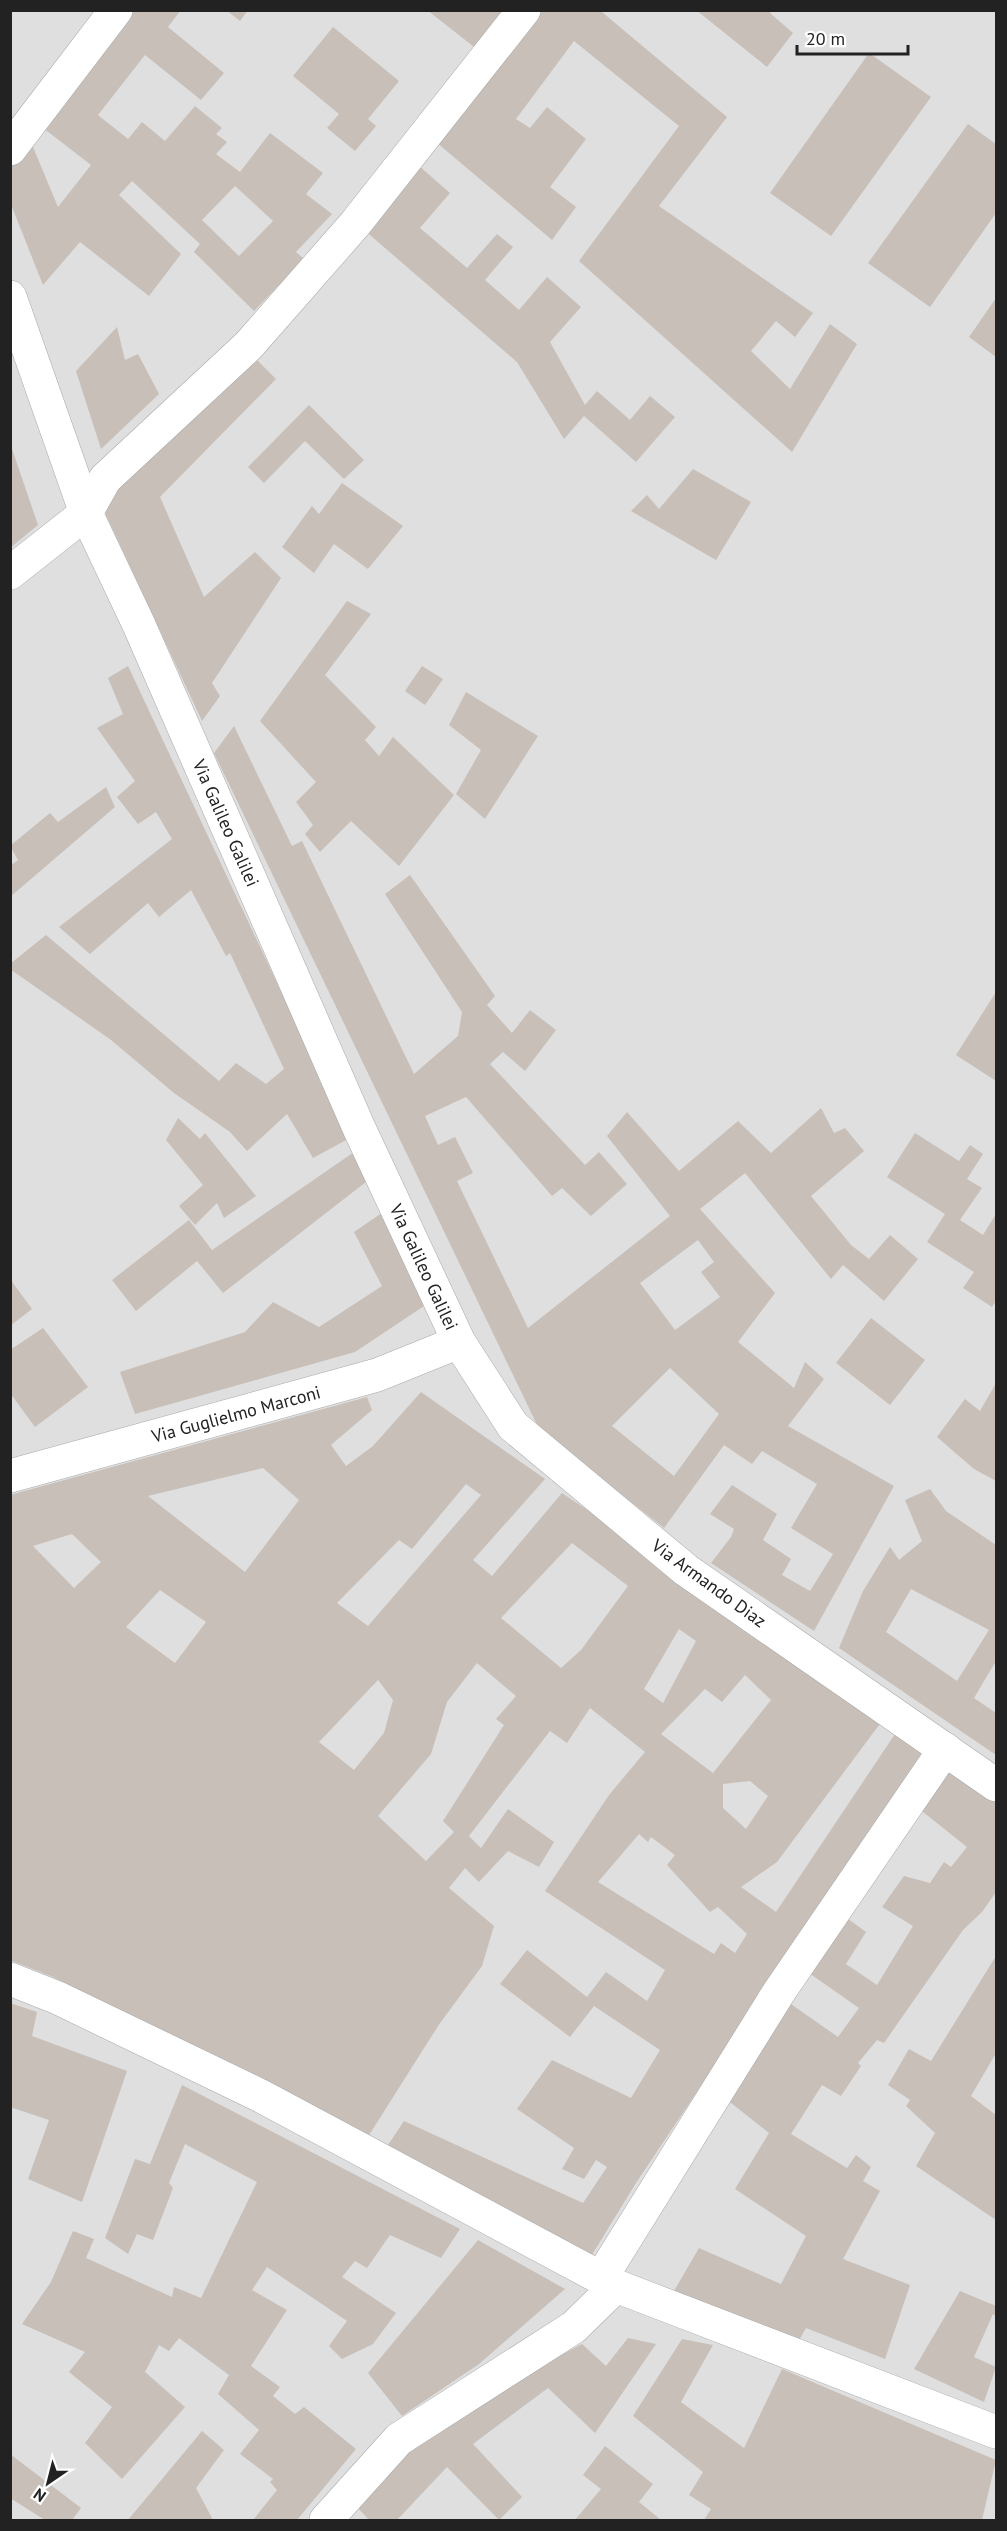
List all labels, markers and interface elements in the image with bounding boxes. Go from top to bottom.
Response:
scale bar [797,18,908,56]
text: 20 m [806,27,845,50]
street label: Via Galileo Galilei [187,755,264,890]
street label: Via Galileo Galilei [384,1199,463,1334]
street label: Via Guglielmo Marconi [148,1380,323,1448]
street label: Via Armando Diaz [646,1533,771,1632]
north arrow [18,2453,78,2513]
text: N [29,2484,49,2506]

